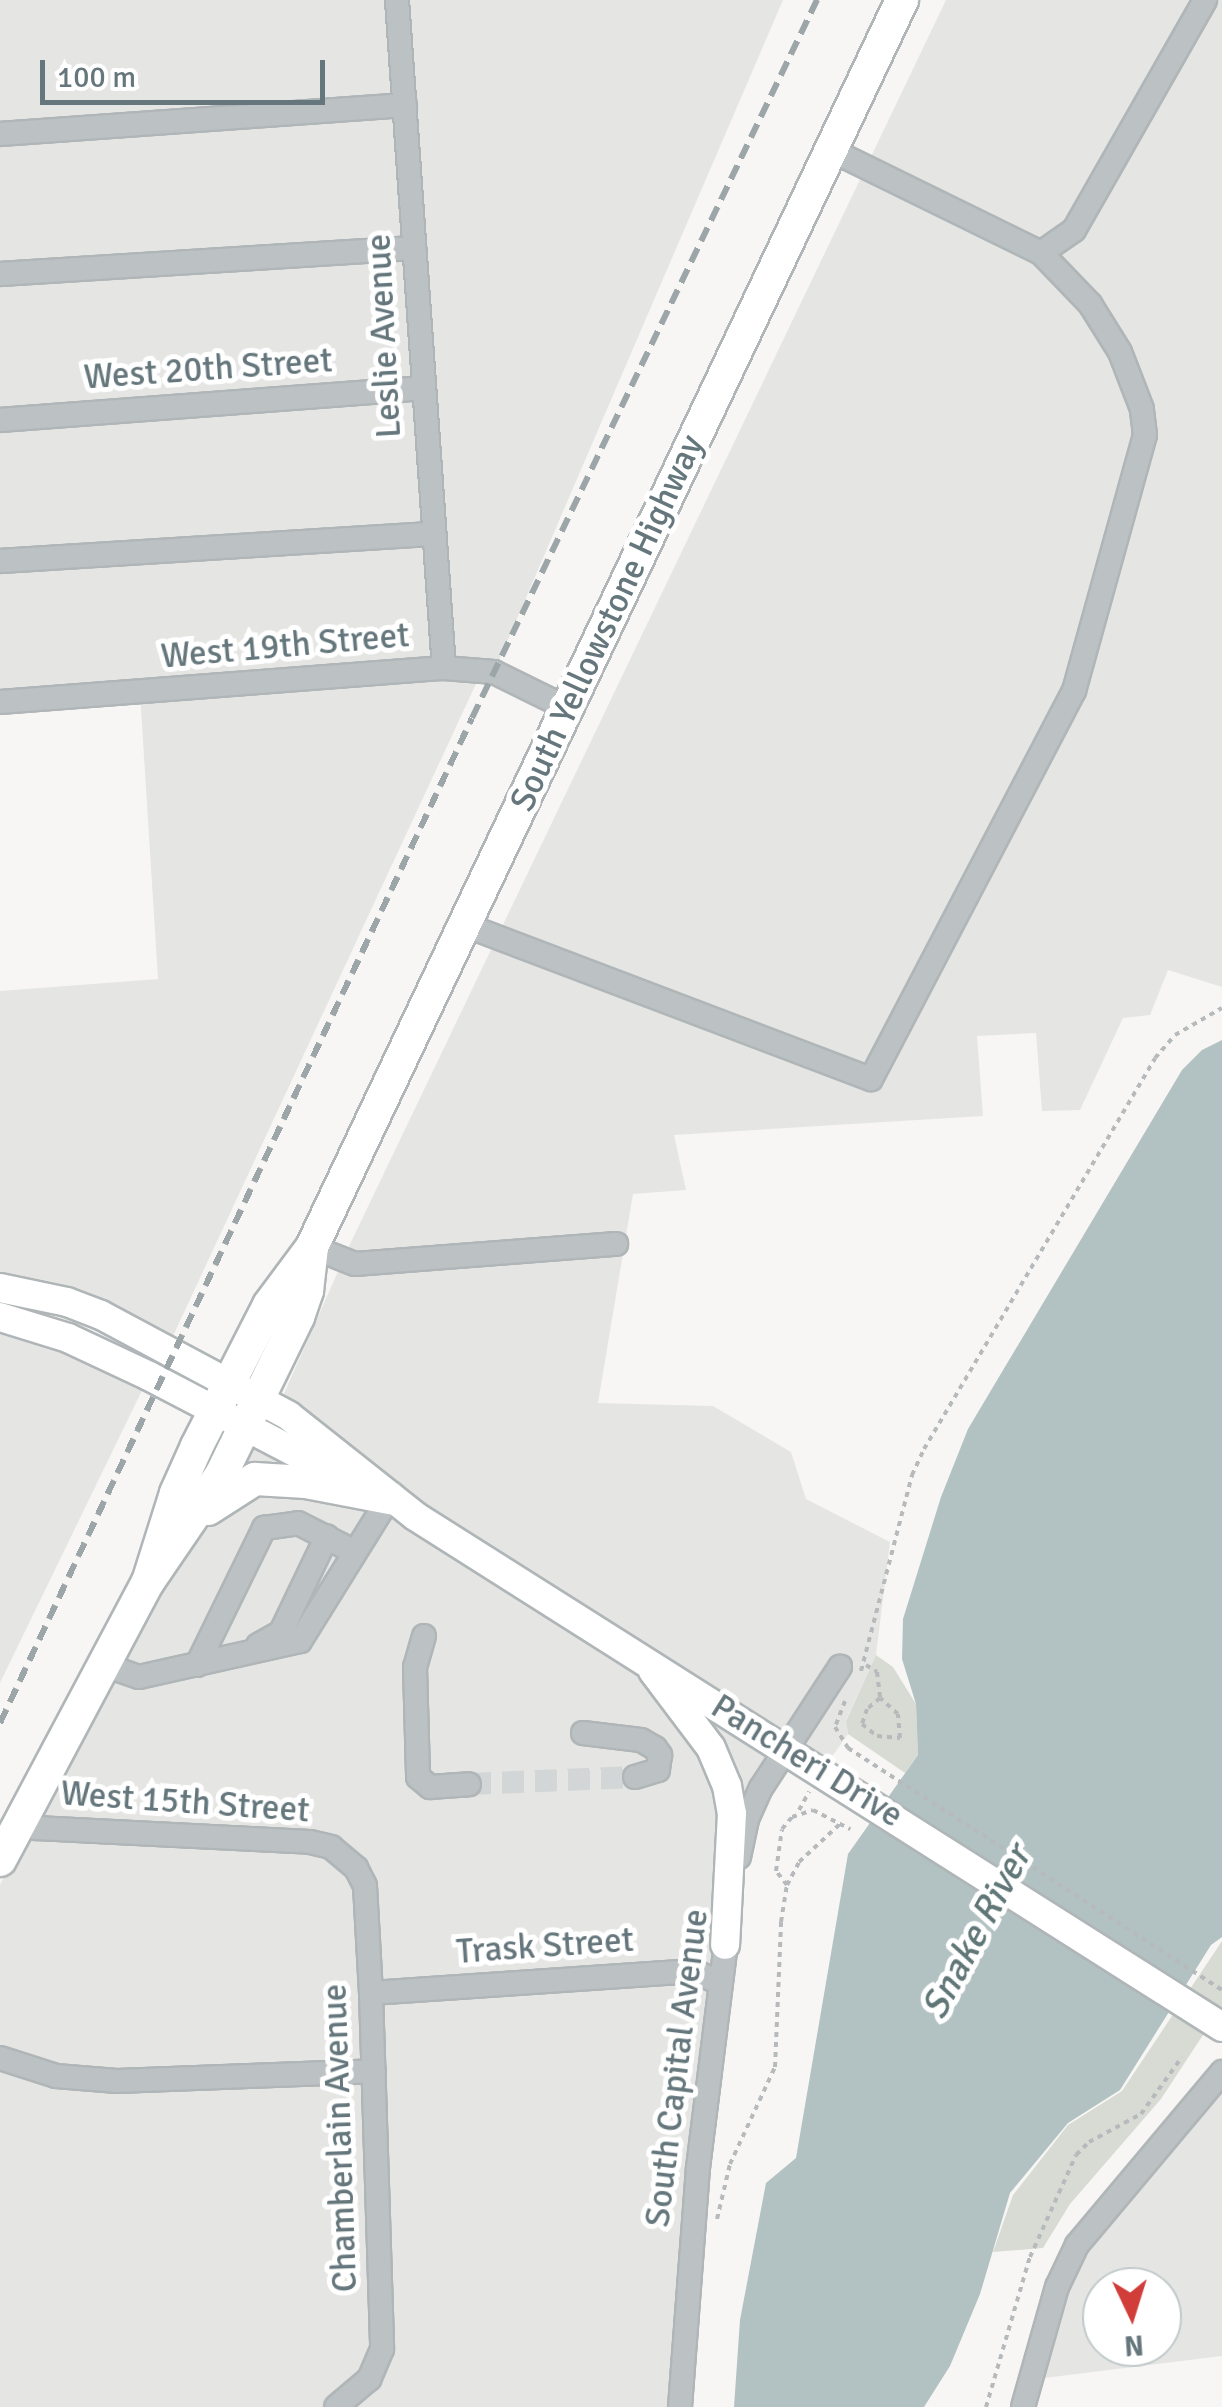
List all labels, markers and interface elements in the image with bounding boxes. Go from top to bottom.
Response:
scale bar [45,40,330,102]
text: 100 m [57,59,136,96]
street label: Leslie Avenue [358,233,410,439]
street label: West 20th Street [82,339,334,399]
street label: South Yellowstone Highway [501,428,713,818]
street label: West 19th Street [159,614,411,678]
street label: Pancheri Drive [703,1685,911,1837]
street label: West 15th Street [59,1772,311,1832]
water label: Snake River [911,1838,1041,2026]
street label: South Capital Avenue [637,1907,717,2229]
street label: Trask Street [455,1919,635,1973]
street label: Chamberlain Avenue [314,1983,366,2293]
north arrow [1082,2267,1182,2367]
text: N [1123,2327,1145,2363]

